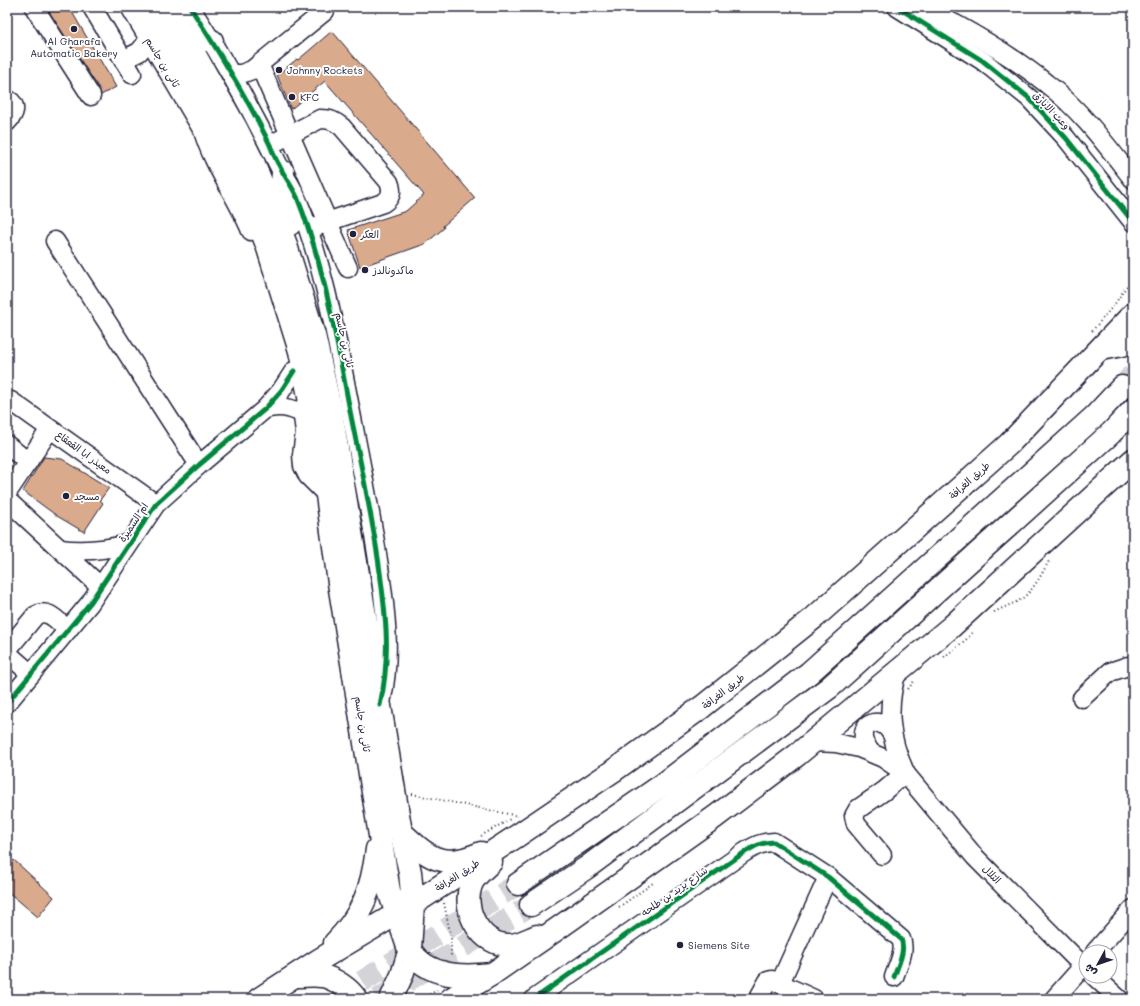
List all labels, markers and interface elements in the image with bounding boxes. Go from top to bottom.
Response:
marker: Al Gharafa Automatic Bakery [69,24,79,34]
place label: Al Gharafa Automatic Bakery [30,34,118,60]
street label: ثانى بن جاسم [142,34,184,91]
place label: Johnny Rockets [287,63,363,77]
marker: Johnny Rockets [274,65,284,75]
street label: وعب الابارق [1030,88,1074,132]
place label: KFC [300,90,319,104]
marker: KFC [287,92,297,102]
place label: العكر [360,227,379,241]
marker: العكر [348,229,358,239]
place label: ماكدونالدز [372,263,414,277]
marker: ماكدونالدز [360,265,370,275]
street label: ثانى بن جاسم [331,311,358,370]
street label: معيذر ابا القعقاع [53,427,115,478]
street label: طريق الغرافة [946,458,992,502]
place label: مسجد [74,489,100,503]
marker: مسجد [61,491,71,501]
street label: ام السميرة [115,500,152,545]
street label: طريق الغرافة [699,670,747,712]
street label: ثانى بن جاسم [351,695,374,754]
street label: طريق الغرافة [432,855,482,895]
street label: التلال [980,862,1004,886]
street label: شارع يزيد بن طلحه [638,863,711,920]
place label: Siemens Site [688,938,750,952]
marker: Siemens Site [675,940,685,950]
north arrow [1078,944,1118,984]
text: ش [1080,961,1100,980]

